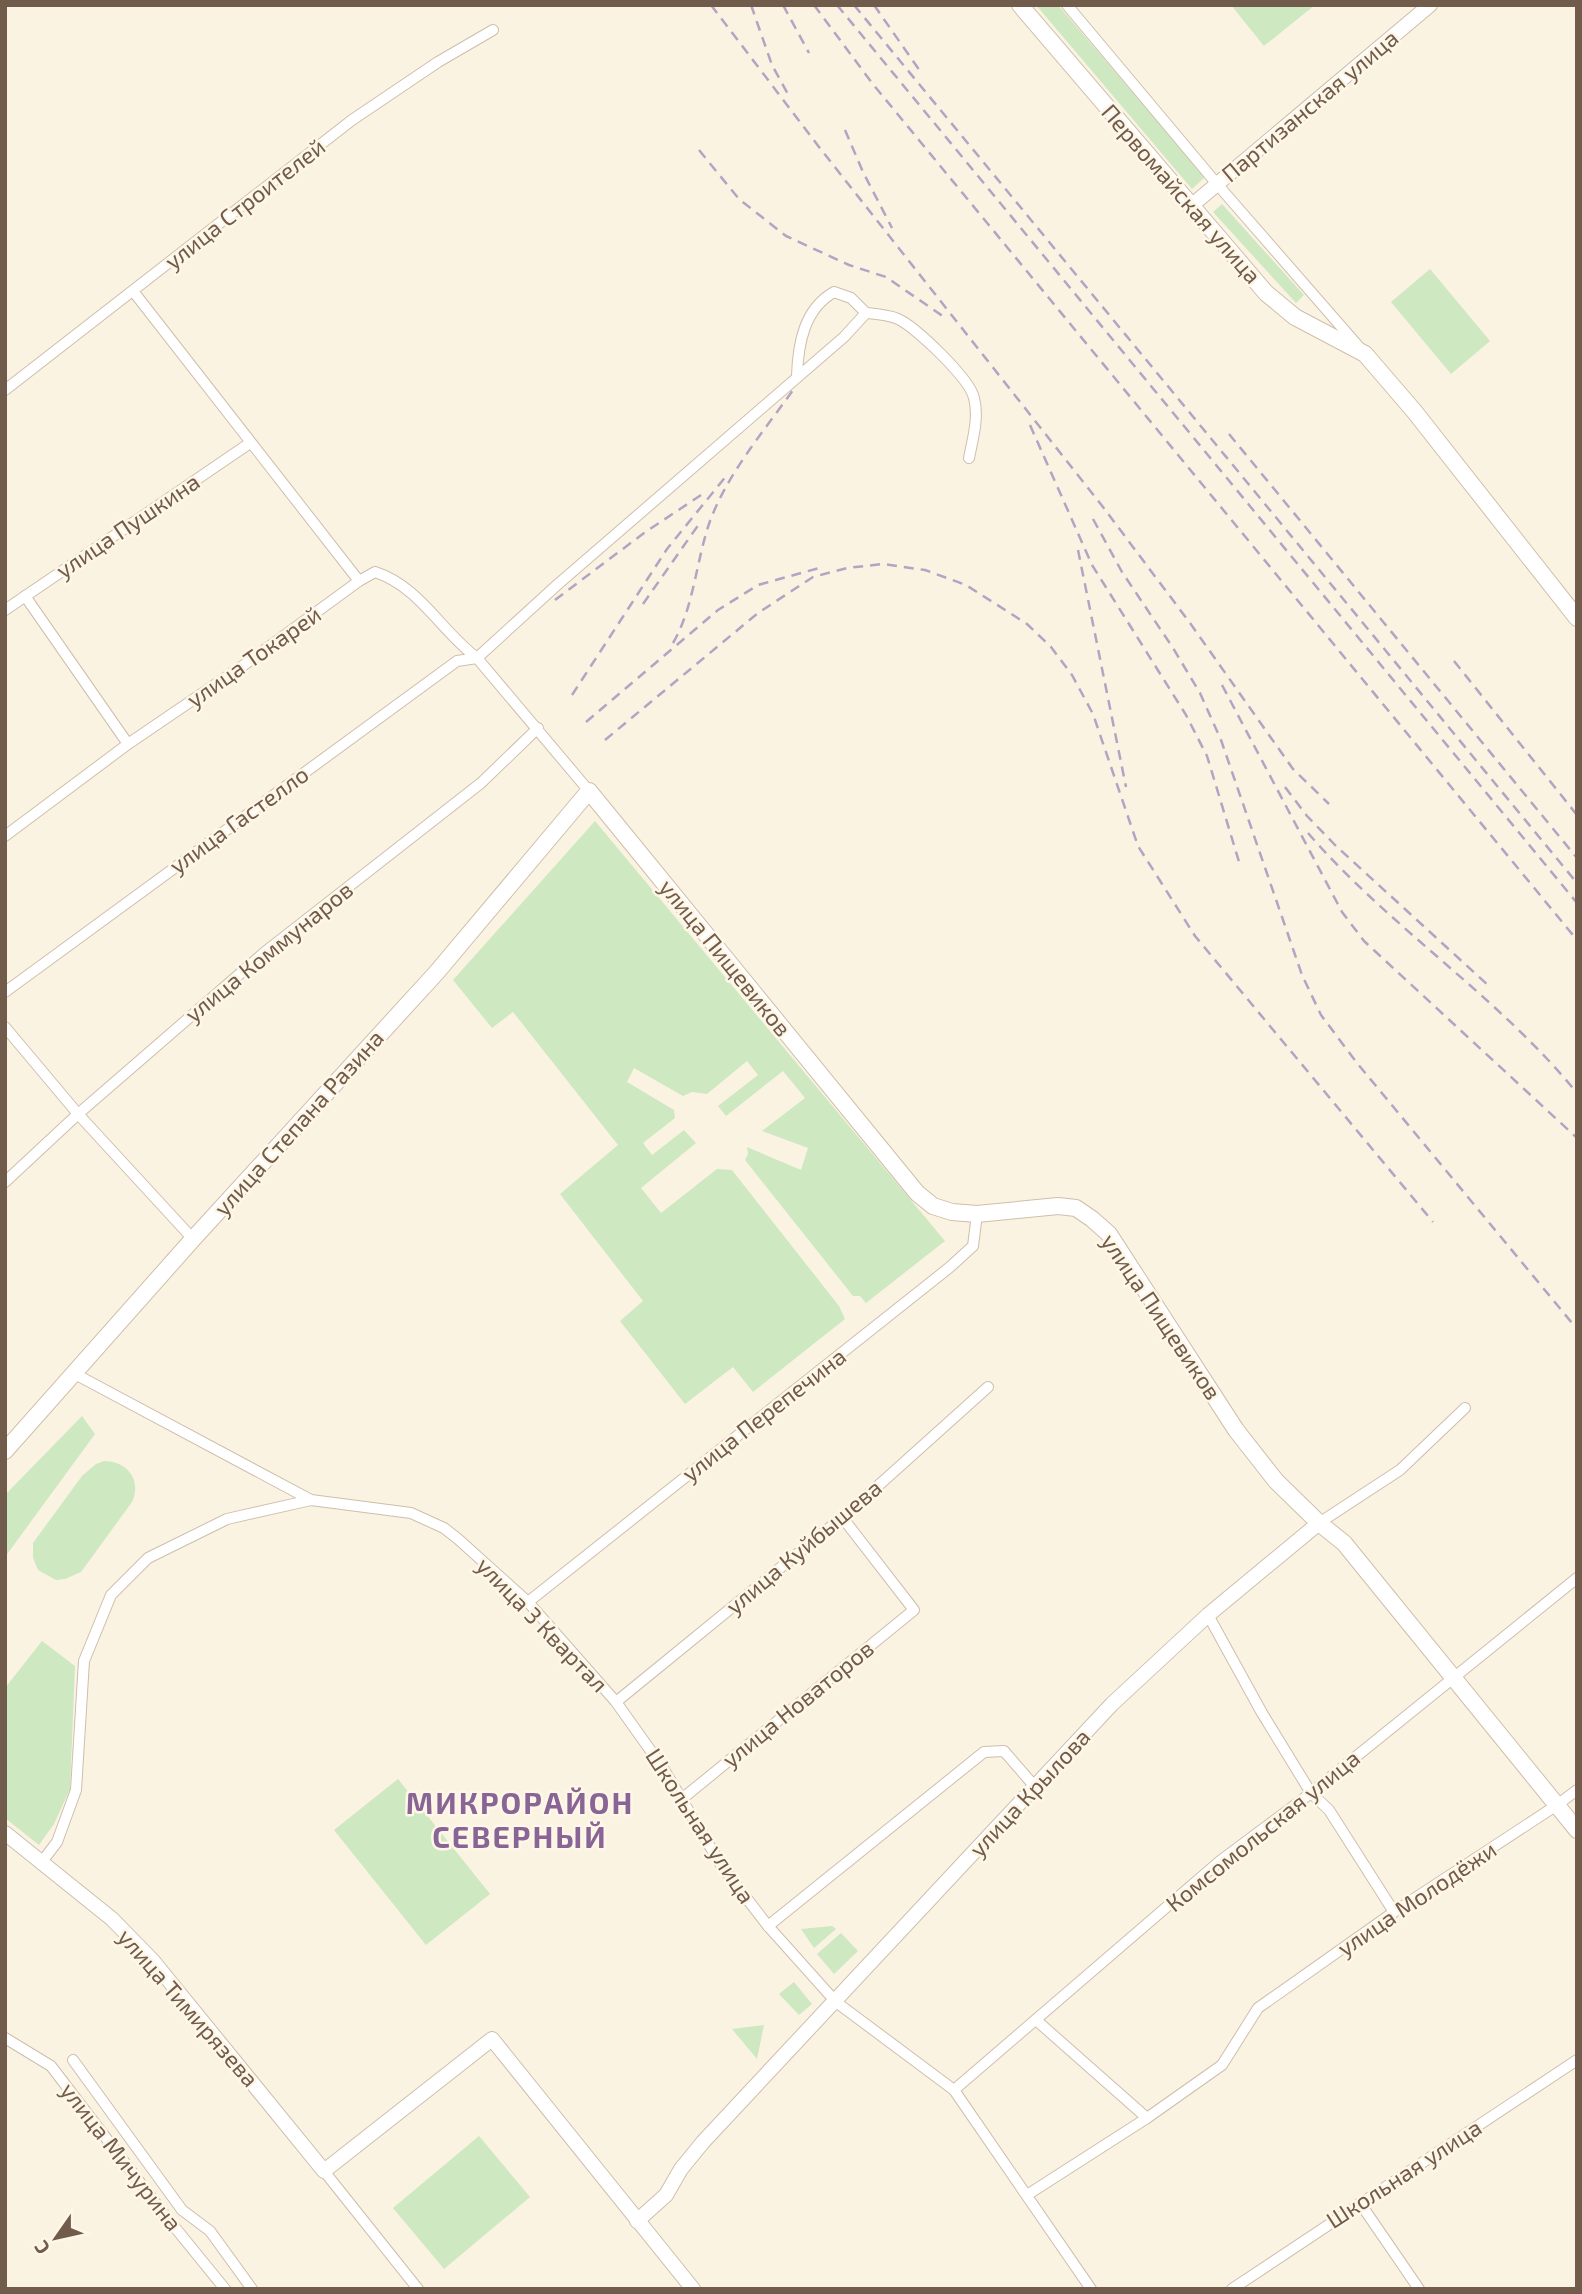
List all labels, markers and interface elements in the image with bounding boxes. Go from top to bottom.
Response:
street label: Партизанская улица [1215,23,1404,188]
street label: Первомайская улица [1095,98,1267,289]
street label: улица Строителей [158,132,331,275]
street label: улица Пушкина [50,467,205,584]
street label: улица Токарей [181,599,327,714]
street label: улица Гастелло [163,759,314,880]
street label: улица Пищевиков [653,873,798,1042]
street label: улица Коммунаров [179,875,359,1028]
street label: улица Степана Разина [207,1024,390,1222]
street label: улица Пищевиков [1095,1228,1228,1405]
street label: улица Перепечина [676,1341,852,1488]
street label: улица Куйбышева [720,1473,888,1620]
street label: улица 3 Квартал [471,1551,614,1698]
street label: улица Новаторов [716,1634,879,1774]
street label: улица Крылова [963,1723,1096,1863]
street label: Школьная улица [639,1743,761,1909]
street label: Комсомольская улица [1160,1743,1366,1918]
district label: МИКРОРАЙОН СЕВЕРНЫЙ [406,1784,634,1854]
street label: улица Молодёжи [1332,1835,1502,1962]
street label: улица Тимирязева [112,1923,265,2093]
street label: улица Мичурина [54,2077,188,2237]
street label: Школьная улица [1321,2113,1487,2235]
north arrow [21,2203,91,2273]
text: С [29,2237,54,2259]

